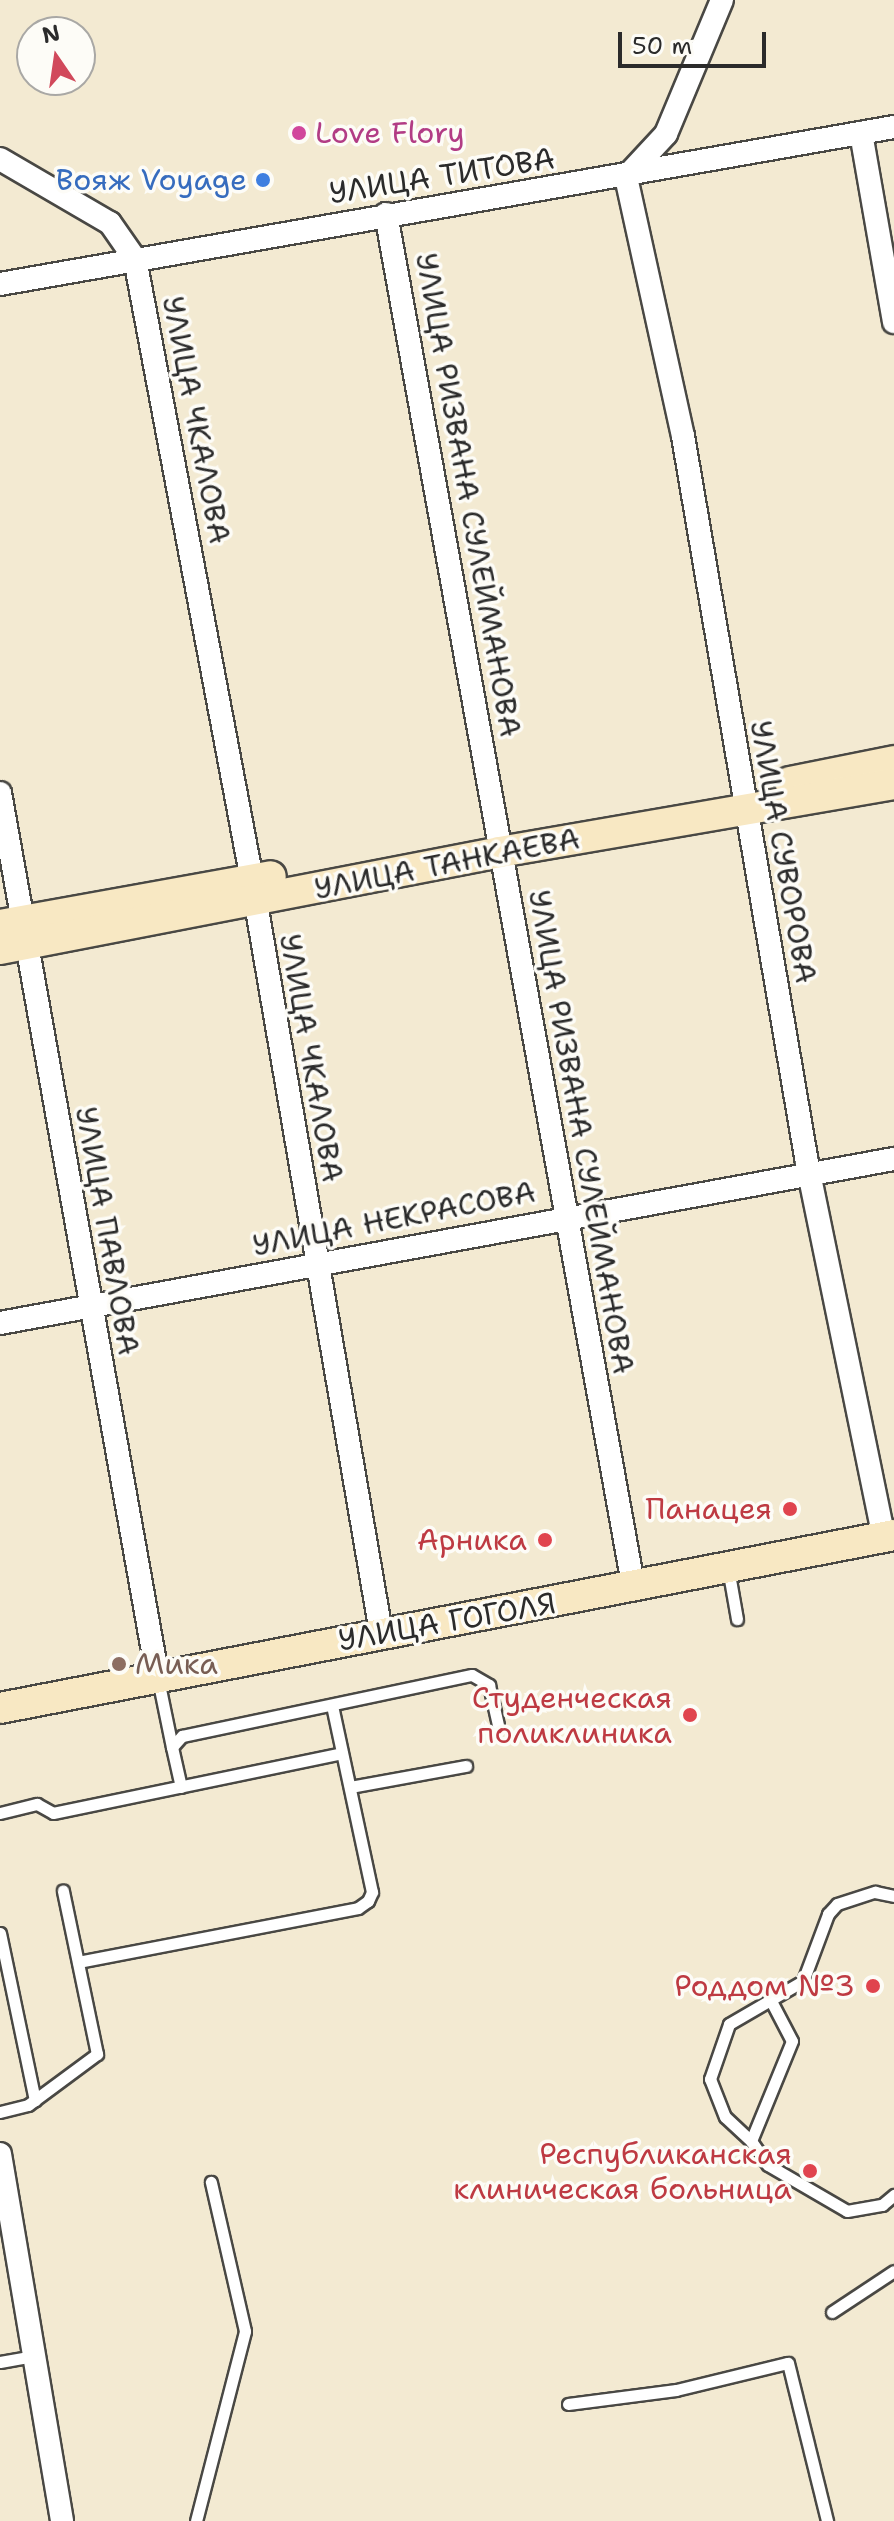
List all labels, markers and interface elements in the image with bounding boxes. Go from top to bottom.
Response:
north arrow [16,16,96,96]
scale bar [622,16,770,66]
text: N [39,18,63,50]
text: 50 m [632,30,692,62]
place label: Love Flory [315,115,465,151]
marker: Love Flory [290,124,308,142]
street label: УЛИЦА ТИТОВА [327,140,557,212]
place label: Вояж Voyage [56,162,247,198]
marker: Вояж Voyage [254,171,272,189]
street label: УЛИЦА РИЗВАНА СУЛЕЙМАНОВА [408,250,528,740]
street label: УЛИЦА ЧКАЛОВА [154,293,238,547]
street label: УЛИЦА СУВОРОВА [742,718,824,986]
street label: УЛИЦА ТАНКАЕВА [311,821,583,907]
street label: УЛИЦА РИЗВАНА СУЛЕЙМАНОВА [521,887,641,1377]
street label: УЛИЦА ЧКАЛОВА [271,931,351,1185]
street label: УЛИЦА ПАВЛОВА [67,1104,147,1358]
street label: УЛИЦА НЕКРАСОВА [249,1174,539,1264]
place label: Панацея [646,1491,772,1527]
marker: Панацея [779,1498,801,1520]
place label: Арника [417,1522,527,1558]
marker: Арника [534,1529,556,1551]
street label: УЛИЦА ГОГОЛЯ [336,1585,558,1659]
place label: Мика [135,1646,218,1682]
marker: Мика [110,1655,128,1673]
place label: Студенческая поликлиника [472,1680,672,1750]
marker: Студенческая поликлиника [679,1704,701,1726]
place label: Роддом №3 [674,1968,855,2004]
marker: Роддом №3 [862,1975,884,1997]
place label: Республиканская клиническая больница [453,2136,792,2206]
marker: Республиканская клиническая больница [799,2160,821,2182]

